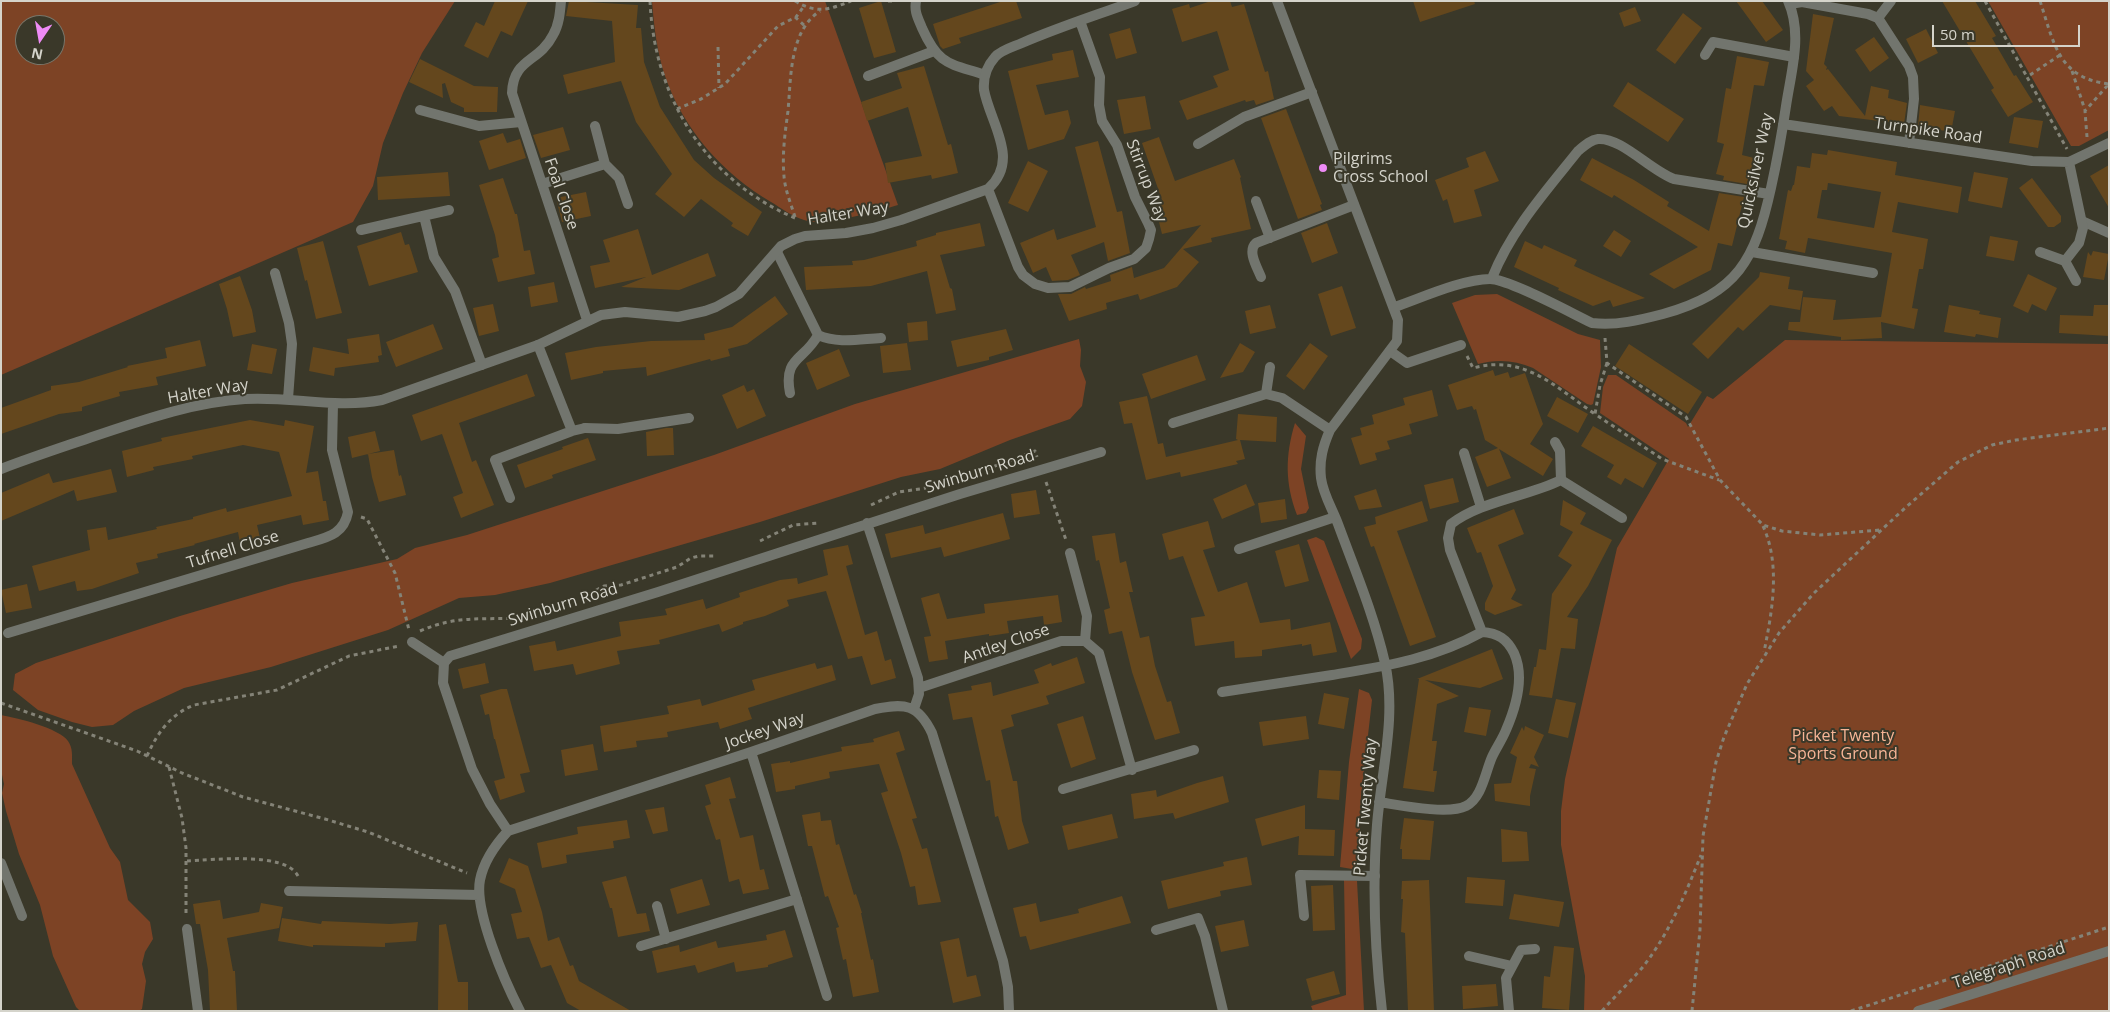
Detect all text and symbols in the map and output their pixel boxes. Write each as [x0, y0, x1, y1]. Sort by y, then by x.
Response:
north arrow [15, 15, 65, 65]
scale bar [1935, 15, 2082, 47]
text: 50 m [1940, 24, 1975, 44]
text: N [29, 44, 45, 65]
street label: Quicksilver Way [1734, 112, 1778, 230]
street label: Turnpike Road [1873, 114, 1983, 148]
street label: Stirrup Way [1121, 137, 1171, 225]
place label: Pilgrims Cross School [1333, 149, 1428, 187]
street label: Foal Close [540, 155, 582, 233]
marker: Pilgrims Cross School [1317, 162, 1329, 174]
street label: Halter Way [806, 198, 890, 230]
street label: Halter Way [166, 375, 250, 409]
street label: Swinburn Road [923, 446, 1037, 498]
street label: Tufnell Close [185, 527, 281, 573]
street label: Swinburn Road [506, 579, 620, 631]
street label: Antley Close [960, 620, 1052, 668]
street label: Jockey Way [723, 708, 807, 754]
park label: Picket Twenty Sports Ground [1788, 726, 1898, 764]
street label: Picket Twenty Way [1350, 737, 1382, 877]
street label: Telegraph Road [1950, 939, 2068, 993]

